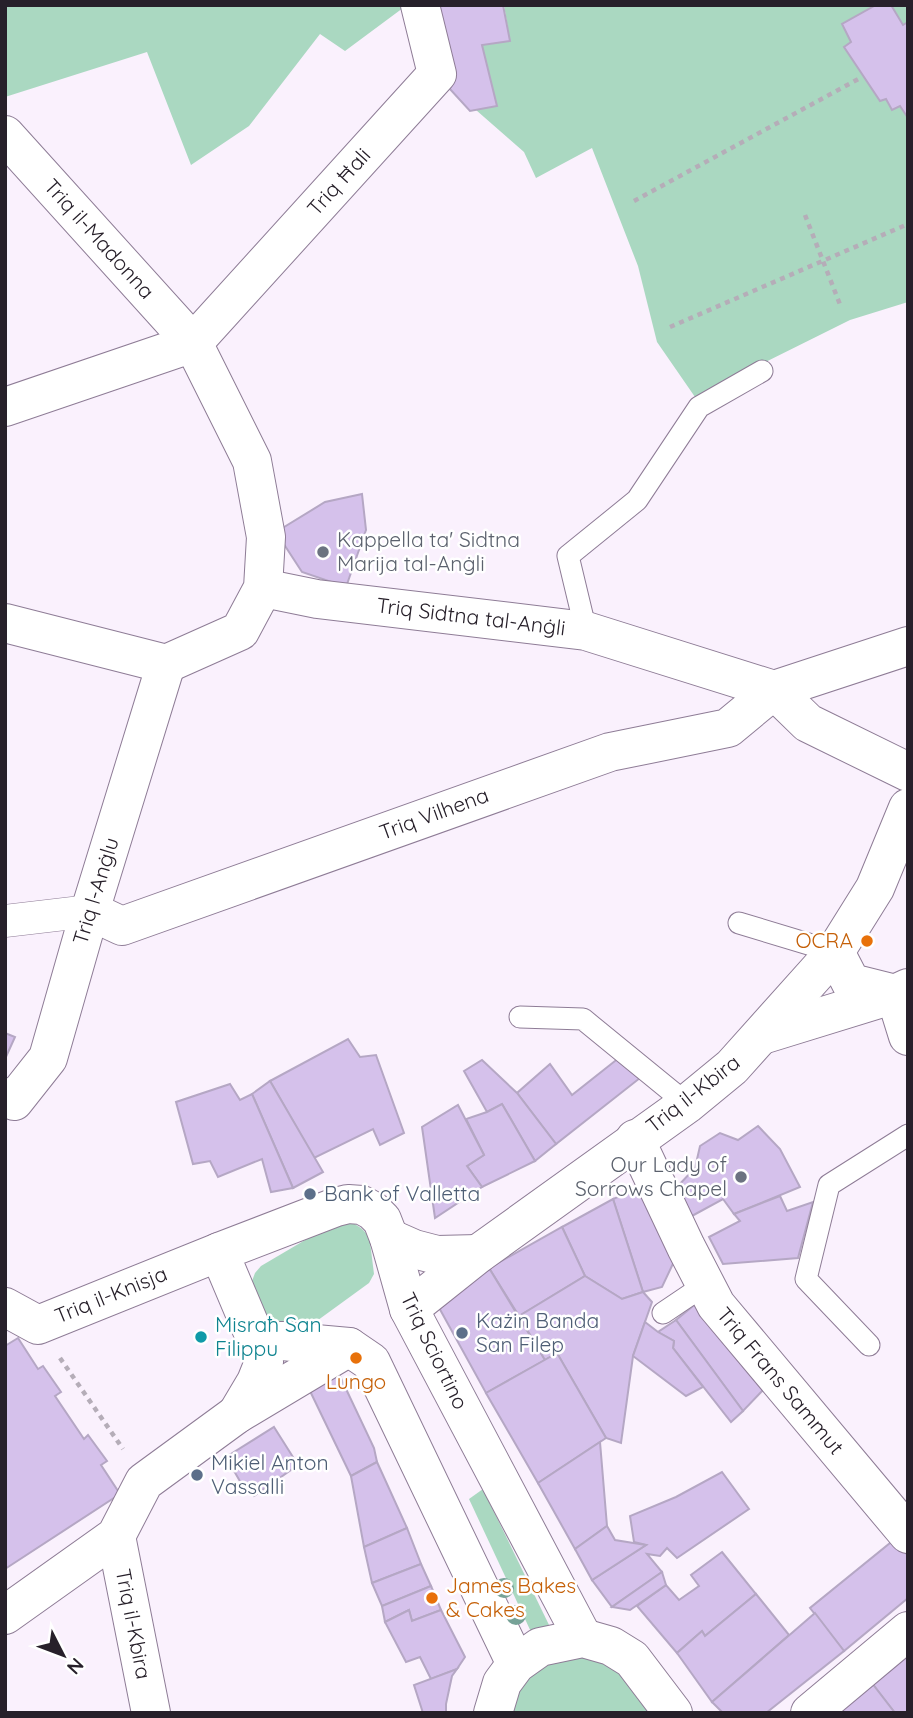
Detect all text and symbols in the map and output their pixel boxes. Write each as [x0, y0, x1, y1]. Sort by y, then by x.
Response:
street label: Triq Ħali [301, 142, 375, 220]
street label: Triq il-Madonna [39, 173, 160, 304]
place label: Kappella ta' Sidtna Marija tal-Anġli [337, 526, 520, 576]
marker: Kappella ta' Sidtna Marija tal-Anġli [315, 544, 331, 560]
street label: Triq Sidtna tal-Anġli [375, 592, 567, 641]
street label: Triq Vilhena [375, 781, 492, 845]
street label: Triq l-Anġlu [66, 834, 124, 948]
place label: OCRA [796, 927, 853, 953]
marker: OCRA [859, 933, 875, 949]
street label: Triq il-Kbira [640, 1049, 744, 1138]
place label: Our Lady of Sorrows Chapel [575, 1151, 727, 1201]
marker: Our Lady of Sorrows Chapel [733, 1169, 749, 1185]
place label: Bank of Valletta [324, 1180, 480, 1206]
marker: Bank of Valletta [302, 1186, 318, 1202]
street label: Triq il-Knisja [51, 1260, 171, 1328]
street label: Triq Sciortino [395, 1288, 474, 1413]
street label: Triq Frans Sammut [712, 1301, 850, 1459]
place label: Każin Banda San Filep [476, 1307, 599, 1357]
place label: Misraħ San Filippu [215, 1311, 322, 1361]
marker: Każin Banda San Filep [454, 1325, 470, 1341]
marker: Misraħ San Filippu [193, 1329, 209, 1345]
marker: Lungo [348, 1350, 364, 1366]
place label: Lungo [326, 1368, 386, 1394]
place label: Mikiel Anton Vassalli [211, 1449, 329, 1499]
marker: Mikiel Anton Vassalli [189, 1467, 205, 1483]
street label: Triq il-Kbira [111, 1566, 157, 1681]
place label: James Bakes & Cakes [446, 1572, 576, 1622]
marker: James Bakes & Cakes [424, 1590, 440, 1606]
north arrow [28, 1620, 98, 1690]
text: N [62, 1653, 89, 1680]

